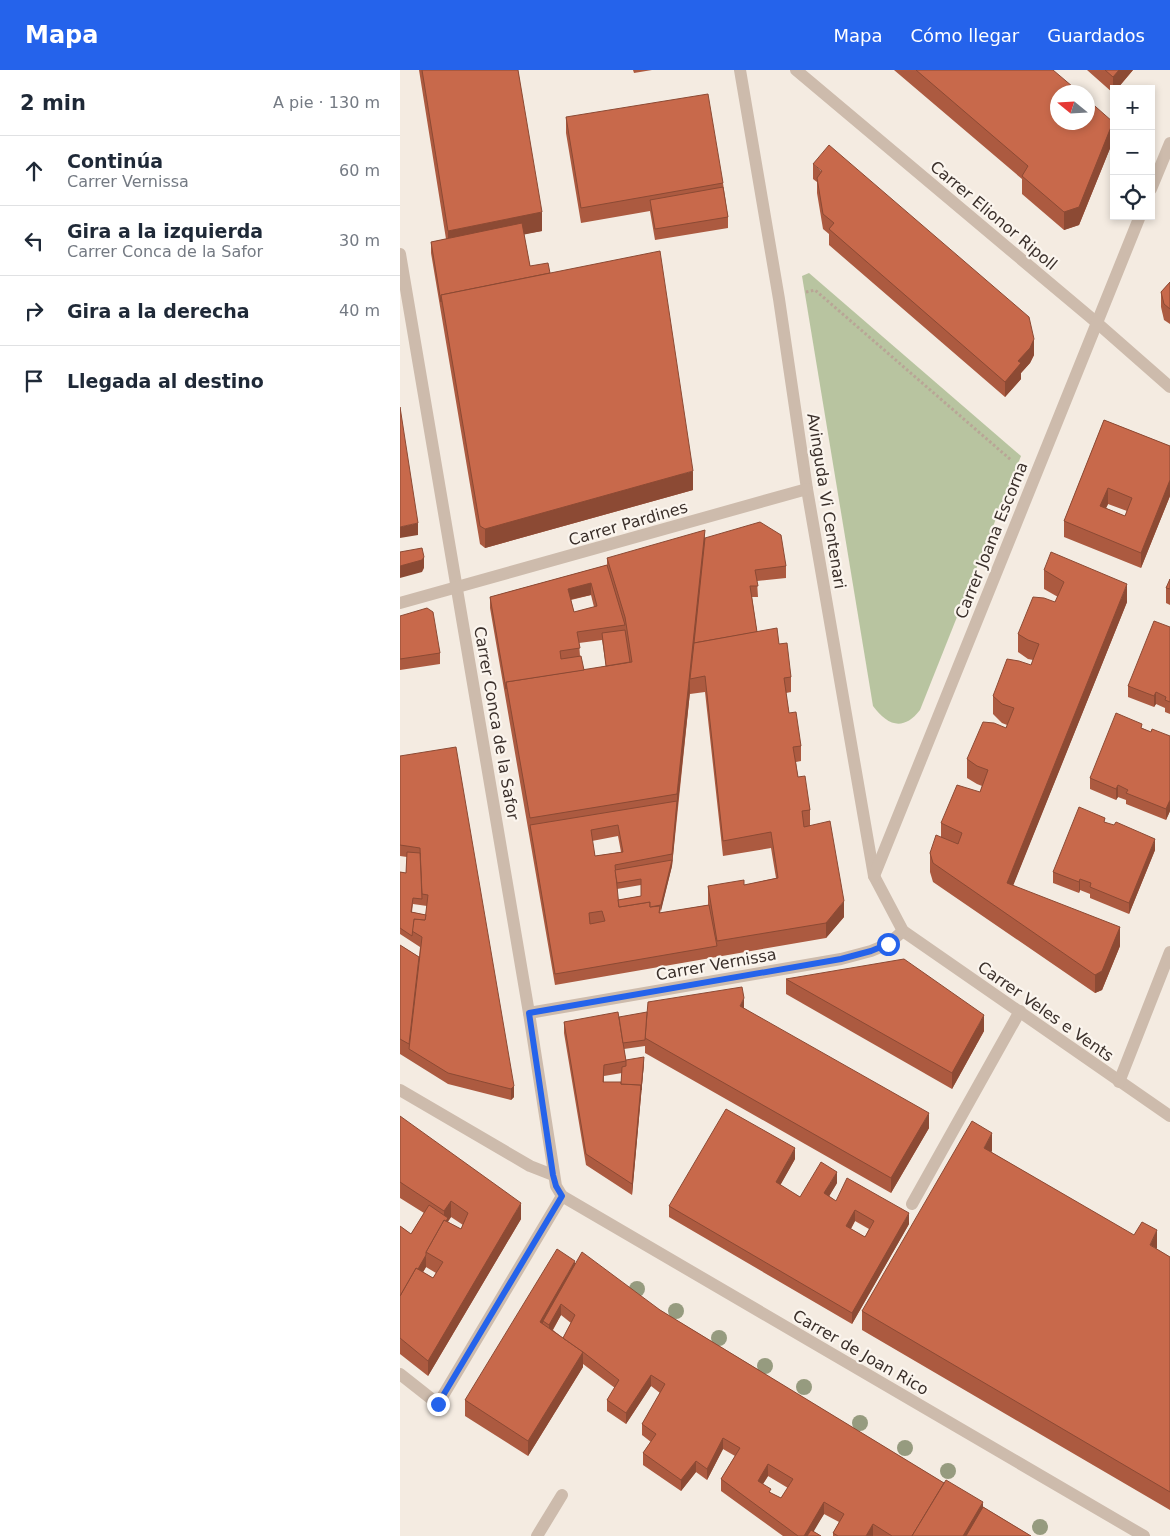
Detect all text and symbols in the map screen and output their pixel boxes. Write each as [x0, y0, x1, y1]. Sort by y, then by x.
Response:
text: Mapa [25, 21, 98, 49]
text: Mapa [833, 25, 882, 46]
text: Cómo llegar [910, 25, 1019, 46]
text: Guardados [1047, 25, 1145, 46]
north arrow [1050, 85, 1095, 130]
map controls [1110, 85, 1155, 220]
button: + [1110, 85, 1155, 130]
text: 2 min [20, 91, 86, 115]
text: A pie · 130 m [273, 93, 380, 112]
button: − [1110, 130, 1155, 175]
text: Continúa [67, 150, 163, 172]
icon: ahead [20, 157, 48, 185]
street label: Carrer Elionor Ripoll [926, 157, 1061, 274]
text: 60 m [339, 161, 380, 180]
text: Carrer Vernissa [67, 172, 189, 191]
button: locate [1110, 175, 1155, 220]
text: Gira a la izquierda [67, 220, 263, 242]
icon: left [20, 227, 48, 255]
text: 30 m [339, 231, 380, 250]
text: Carrer Conca de la Safor [67, 242, 263, 261]
icon: right [20, 297, 48, 325]
text: Gira a la derecha [67, 300, 250, 322]
text: 40 m [339, 301, 380, 320]
icon: arrive [20, 367, 48, 395]
text: Llegada al destino [67, 370, 264, 392]
street label: Avinguda Vi Centenari [803, 412, 850, 590]
street label: Carrer Joana Escorna [951, 459, 1032, 621]
street label: Carrer Pardines [566, 497, 690, 550]
street label: Carrer Conca de la Safor [470, 625, 523, 822]
route start [877, 933, 900, 956]
street label: Carrer Vernissa [654, 945, 778, 984]
street label: Carrer Veles e Vents [974, 957, 1117, 1066]
street label: Carrer de Joan Rico [789, 1306, 932, 1399]
route end [427, 1393, 450, 1416]

